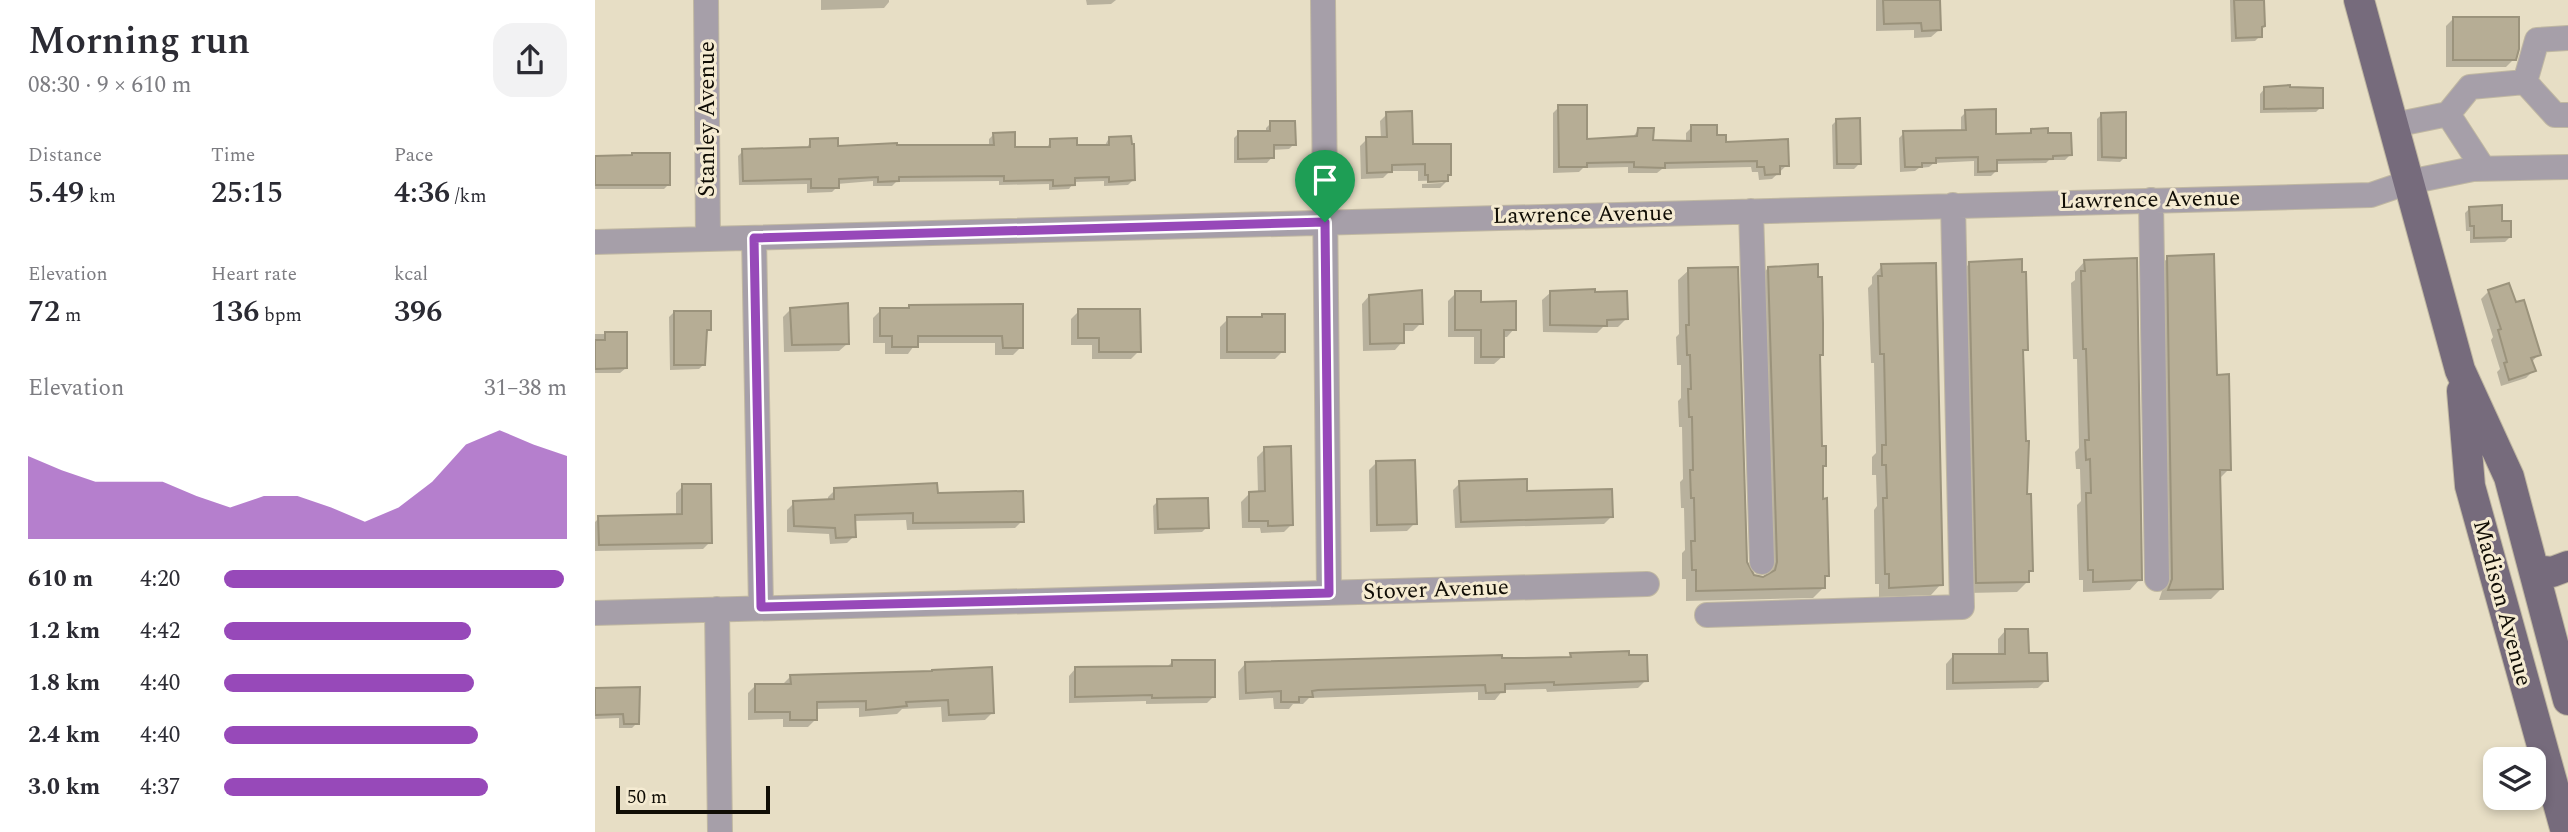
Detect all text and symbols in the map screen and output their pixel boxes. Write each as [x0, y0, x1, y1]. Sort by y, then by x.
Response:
text: Morning run [28, 13, 250, 71]
button: share [493, 23, 567, 97]
street label: Stanley Avenue [690, 41, 725, 197]
text: 08:30 · 9 × 610 m [28, 68, 192, 103]
text: Distance [28, 141, 102, 170]
text: Time [211, 141, 255, 170]
text: Pace [394, 141, 433, 170]
pin [1295, 150, 1355, 222]
icon: arrive [1306, 161, 1344, 199]
text: 5.49 [28, 170, 84, 216]
text: 25:15 [211, 170, 283, 216]
text: 4:36 [394, 170, 450, 216]
street label: Lawrence Avenue [2059, 181, 2241, 219]
text: km [84, 182, 116, 211]
text: /km [450, 182, 487, 211]
street label: Lawrence Avenue [1492, 196, 1674, 234]
text: Elevation [28, 260, 108, 289]
text: Heart rate [211, 260, 297, 289]
text: kcal [394, 260, 428, 289]
text: 72 [28, 289, 60, 335]
text: 136 [211, 289, 259, 335]
text: 396 [394, 289, 442, 335]
text: m [60, 301, 81, 330]
text: bpm [259, 301, 302, 330]
text: Elevation [28, 371, 124, 406]
text: 31–38 m [484, 371, 567, 406]
street label: Madison Avenue [2463, 516, 2541, 690]
text: 610 m [28, 562, 93, 597]
text: 4:20 [140, 562, 180, 597]
street label: Stover Avenue [1362, 570, 1510, 610]
text: 1.2 km [28, 614, 100, 649]
text: 4:42 [140, 614, 180, 649]
text: 1.8 km [28, 666, 100, 701]
text: 4:40 [140, 666, 180, 701]
text: 2.4 km [28, 718, 100, 753]
text: 4:40 [140, 718, 180, 753]
map controls [2483, 747, 2546, 810]
button: layers [2483, 747, 2546, 810]
text: 3.0 km [28, 770, 100, 805]
text: 4:37 [140, 770, 180, 805]
scale bar [616, 783, 770, 815]
text: 50 m [627, 783, 667, 812]

